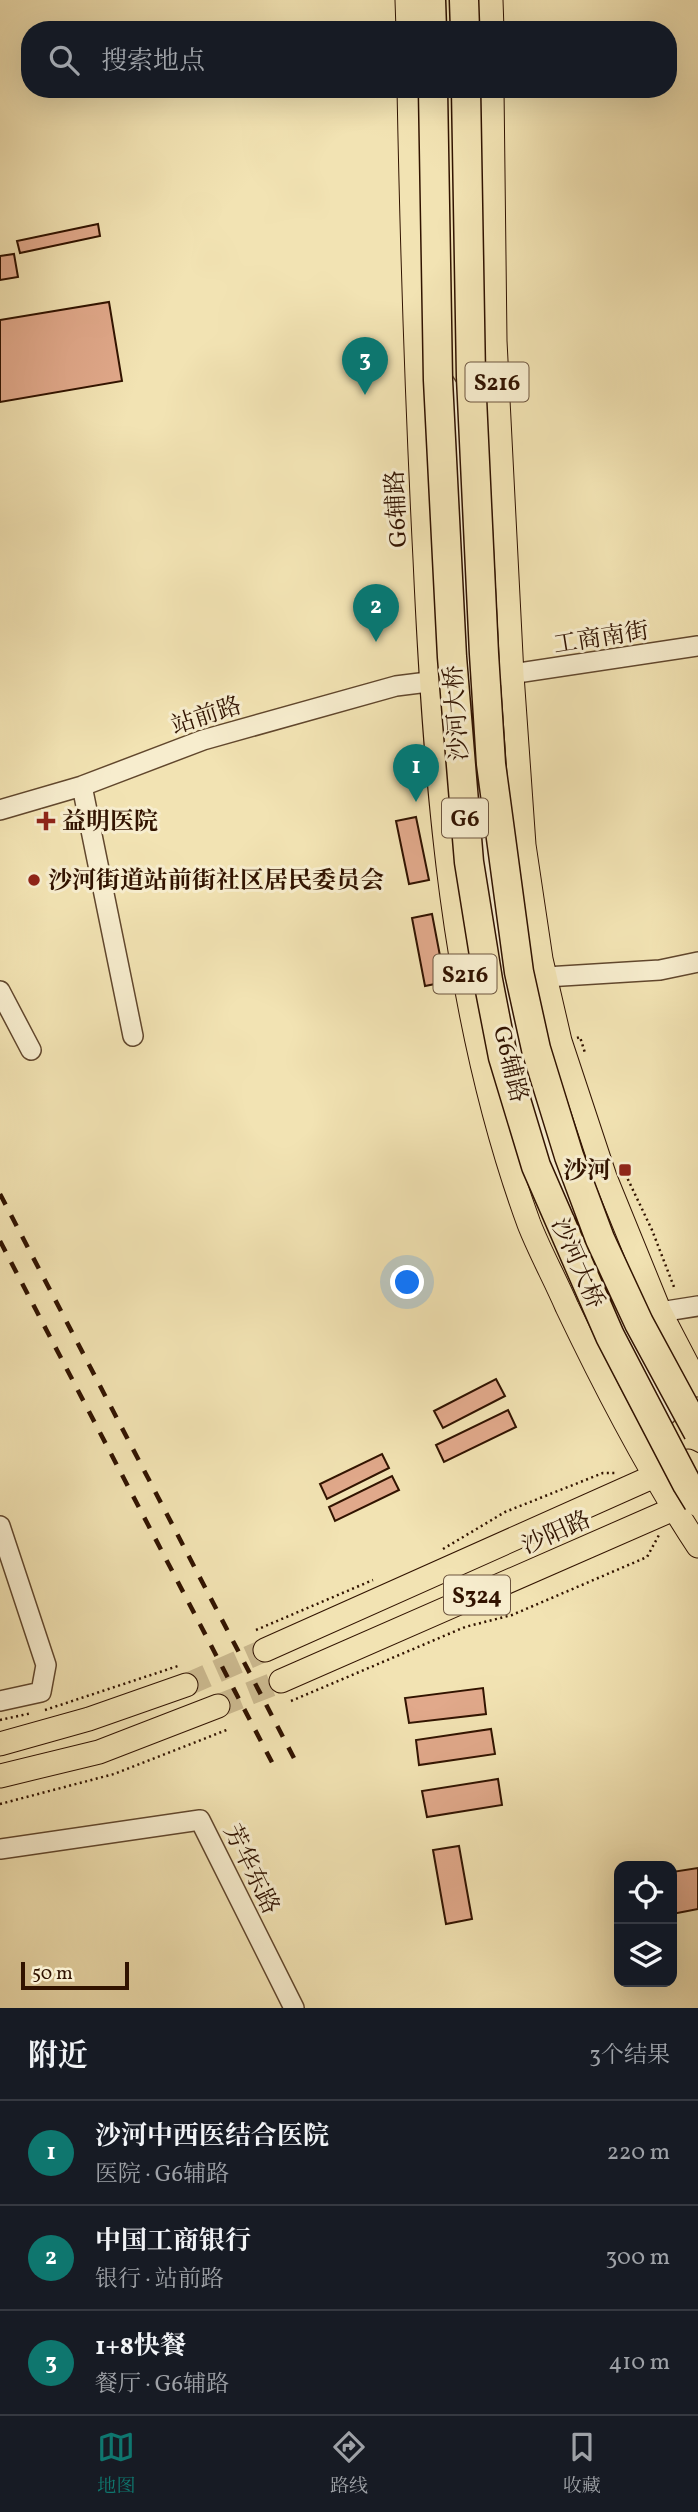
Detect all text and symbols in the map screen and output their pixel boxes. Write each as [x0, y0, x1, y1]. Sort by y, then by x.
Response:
search box [21, 21, 677, 98]
icon: search [45, 41, 83, 79]
text: 搜索地点 [101, 44, 205, 80]
pin: 3 [342, 337, 388, 395]
road number: S216 [466, 362, 528, 402]
street label: G6辅路 [379, 469, 417, 549]
pin: 2 [353, 584, 399, 642]
street label: 工商南街 [551, 615, 651, 663]
street label: 沙河大桥 [438, 664, 478, 762]
street label: 站前路 [167, 690, 246, 744]
pin: 1 [393, 744, 439, 802]
road number: G6 [442, 798, 488, 838]
place label: 益明医院 [62, 806, 158, 840]
marker: 益明医院 [36, 811, 56, 831]
place label: 沙河街道站前街社区居民委员会 [48, 865, 384, 899]
marker: 沙河街道站前街社区居民委员会 [26, 872, 42, 888]
road number: S216 [434, 954, 496, 993]
street label: G6辅路 [483, 1023, 535, 1106]
place label: 沙河 [563, 1155, 611, 1189]
marker: 沙河 [617, 1162, 633, 1178]
street label: 沙河大桥 [541, 1213, 611, 1315]
your location [390, 1265, 424, 1299]
street label: 沙阳路 [517, 1504, 597, 1564]
road number: S324 [444, 1576, 510, 1614]
street label: 芳华东路 [214, 1819, 287, 1920]
map controls [614, 1861, 677, 1987]
button: locate [614, 1861, 677, 1924]
button: layers [614, 1924, 677, 1987]
scale bar [21, 1959, 130, 1991]
text: 50 m [32, 1961, 73, 1987]
text: 附近 [28, 2036, 88, 2078]
text: 3个结果 [589, 2040, 670, 2072]
text: 沙河中西医结合医院 [95, 2119, 329, 2155]
text: 1 [46, 2137, 56, 2169]
text: 220 m [607, 2137, 670, 2169]
text: 医院 · G6辅路 [95, 2159, 229, 2191]
text: 中国工商银行 [95, 2224, 251, 2260]
text: 2 [45, 2242, 57, 2274]
text: 300 m [606, 2242, 670, 2274]
text: 银行 · 站前路 [95, 2264, 224, 2296]
text: 1+8快餐 [95, 2329, 186, 2365]
text: 3 [45, 2347, 57, 2379]
text: 410 m [609, 2347, 670, 2379]
text: 餐厅 · G6辅路 [95, 2369, 229, 2401]
tab: 地图 [97, 2428, 135, 2500]
tab: 路线 [330, 2428, 368, 2500]
tab: 收藏 [563, 2428, 601, 2500]

